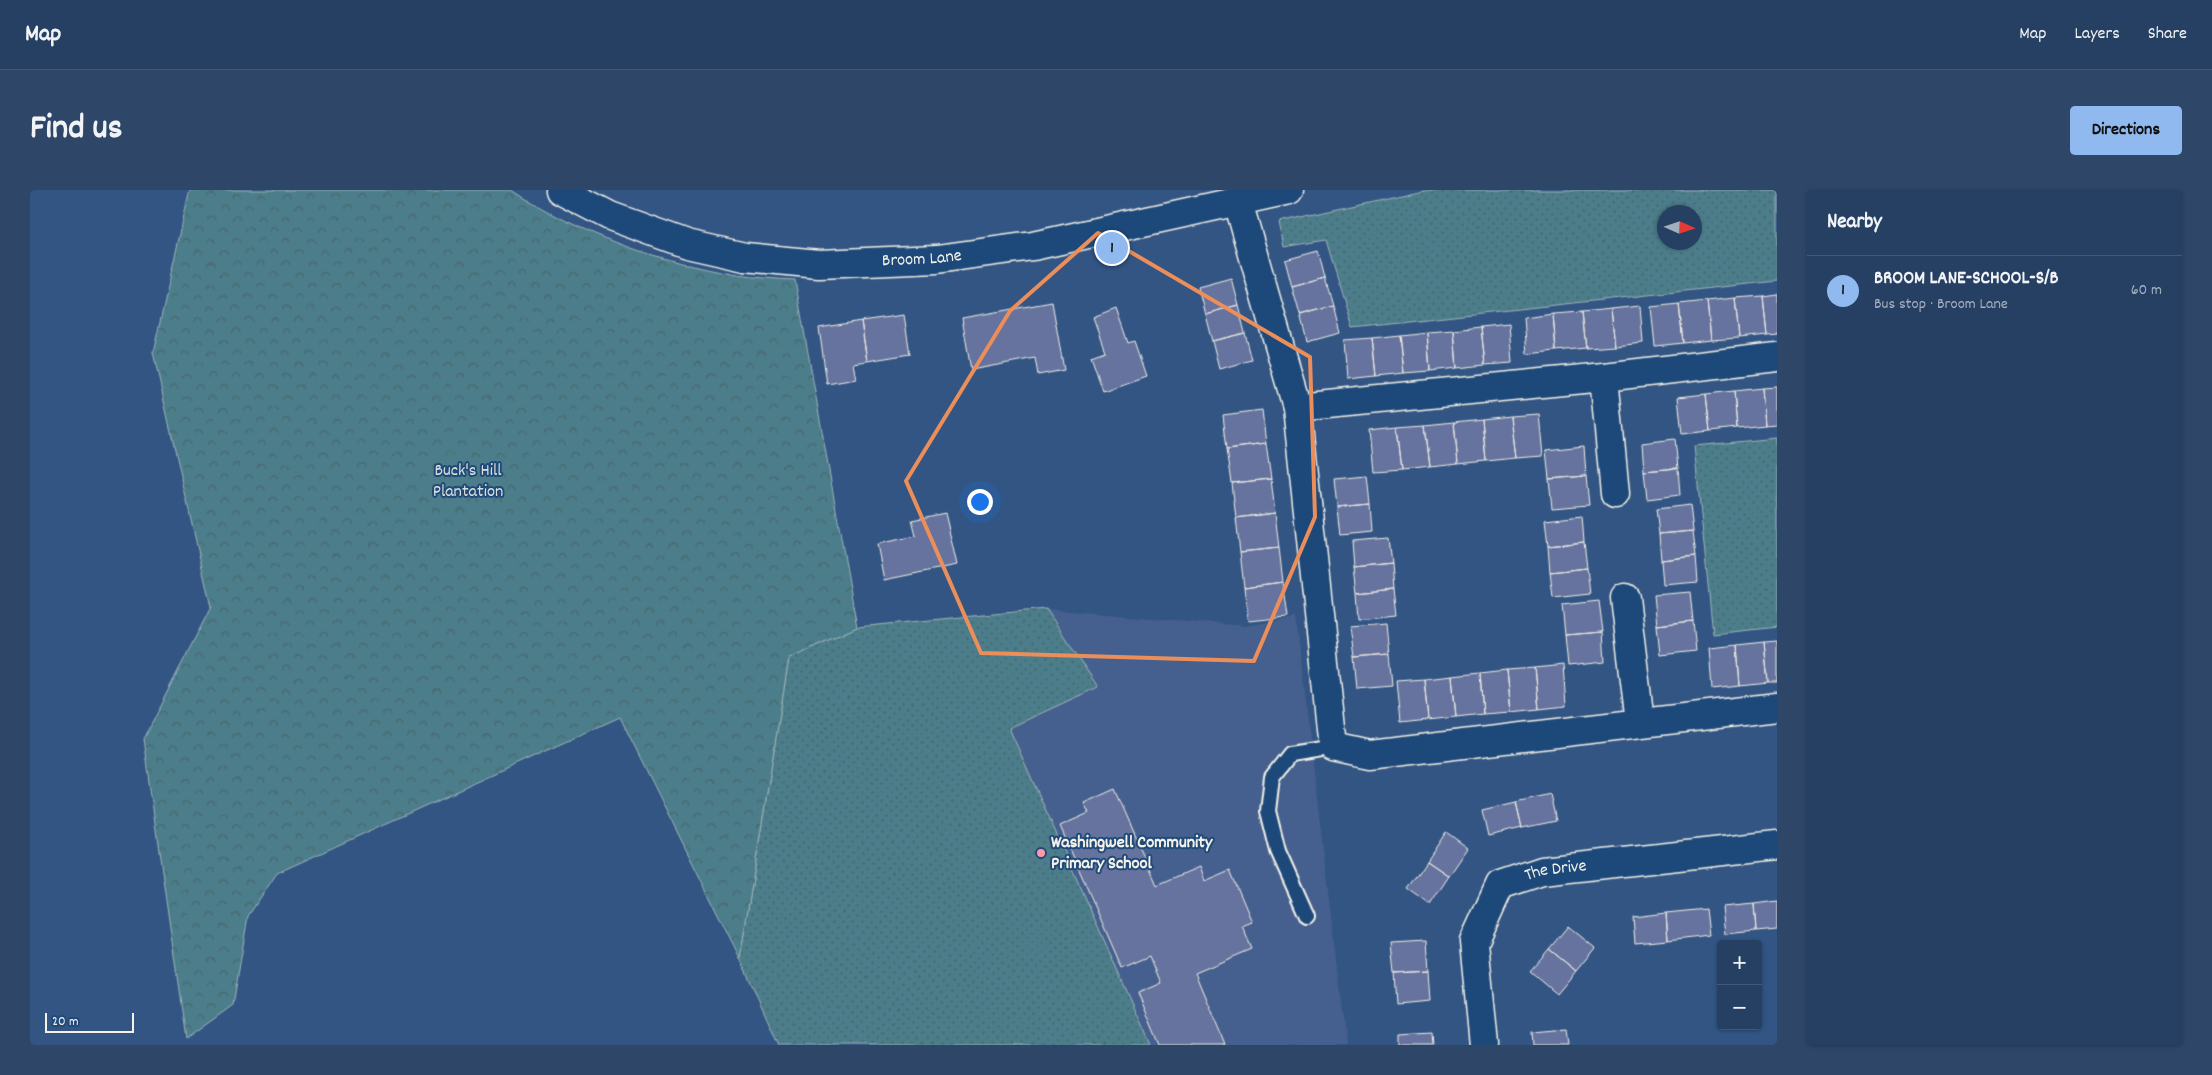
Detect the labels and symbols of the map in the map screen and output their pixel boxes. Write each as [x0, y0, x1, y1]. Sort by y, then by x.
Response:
north arrow [1657, 205, 1702, 250]
pin: 1 [1096, 229, 1128, 267]
street label: Broom Lane [881, 243, 963, 274]
park label: Buck's Hill Plantation [433, 459, 503, 505]
your location [967, 489, 993, 515]
place label: Washingwell Community Primary School [1051, 831, 1213, 877]
marker: Washingwell Community Primary School [1035, 847, 1047, 859]
street label: The Drive [1521, 854, 1588, 888]
scale bar [45, 1010, 134, 1033]

